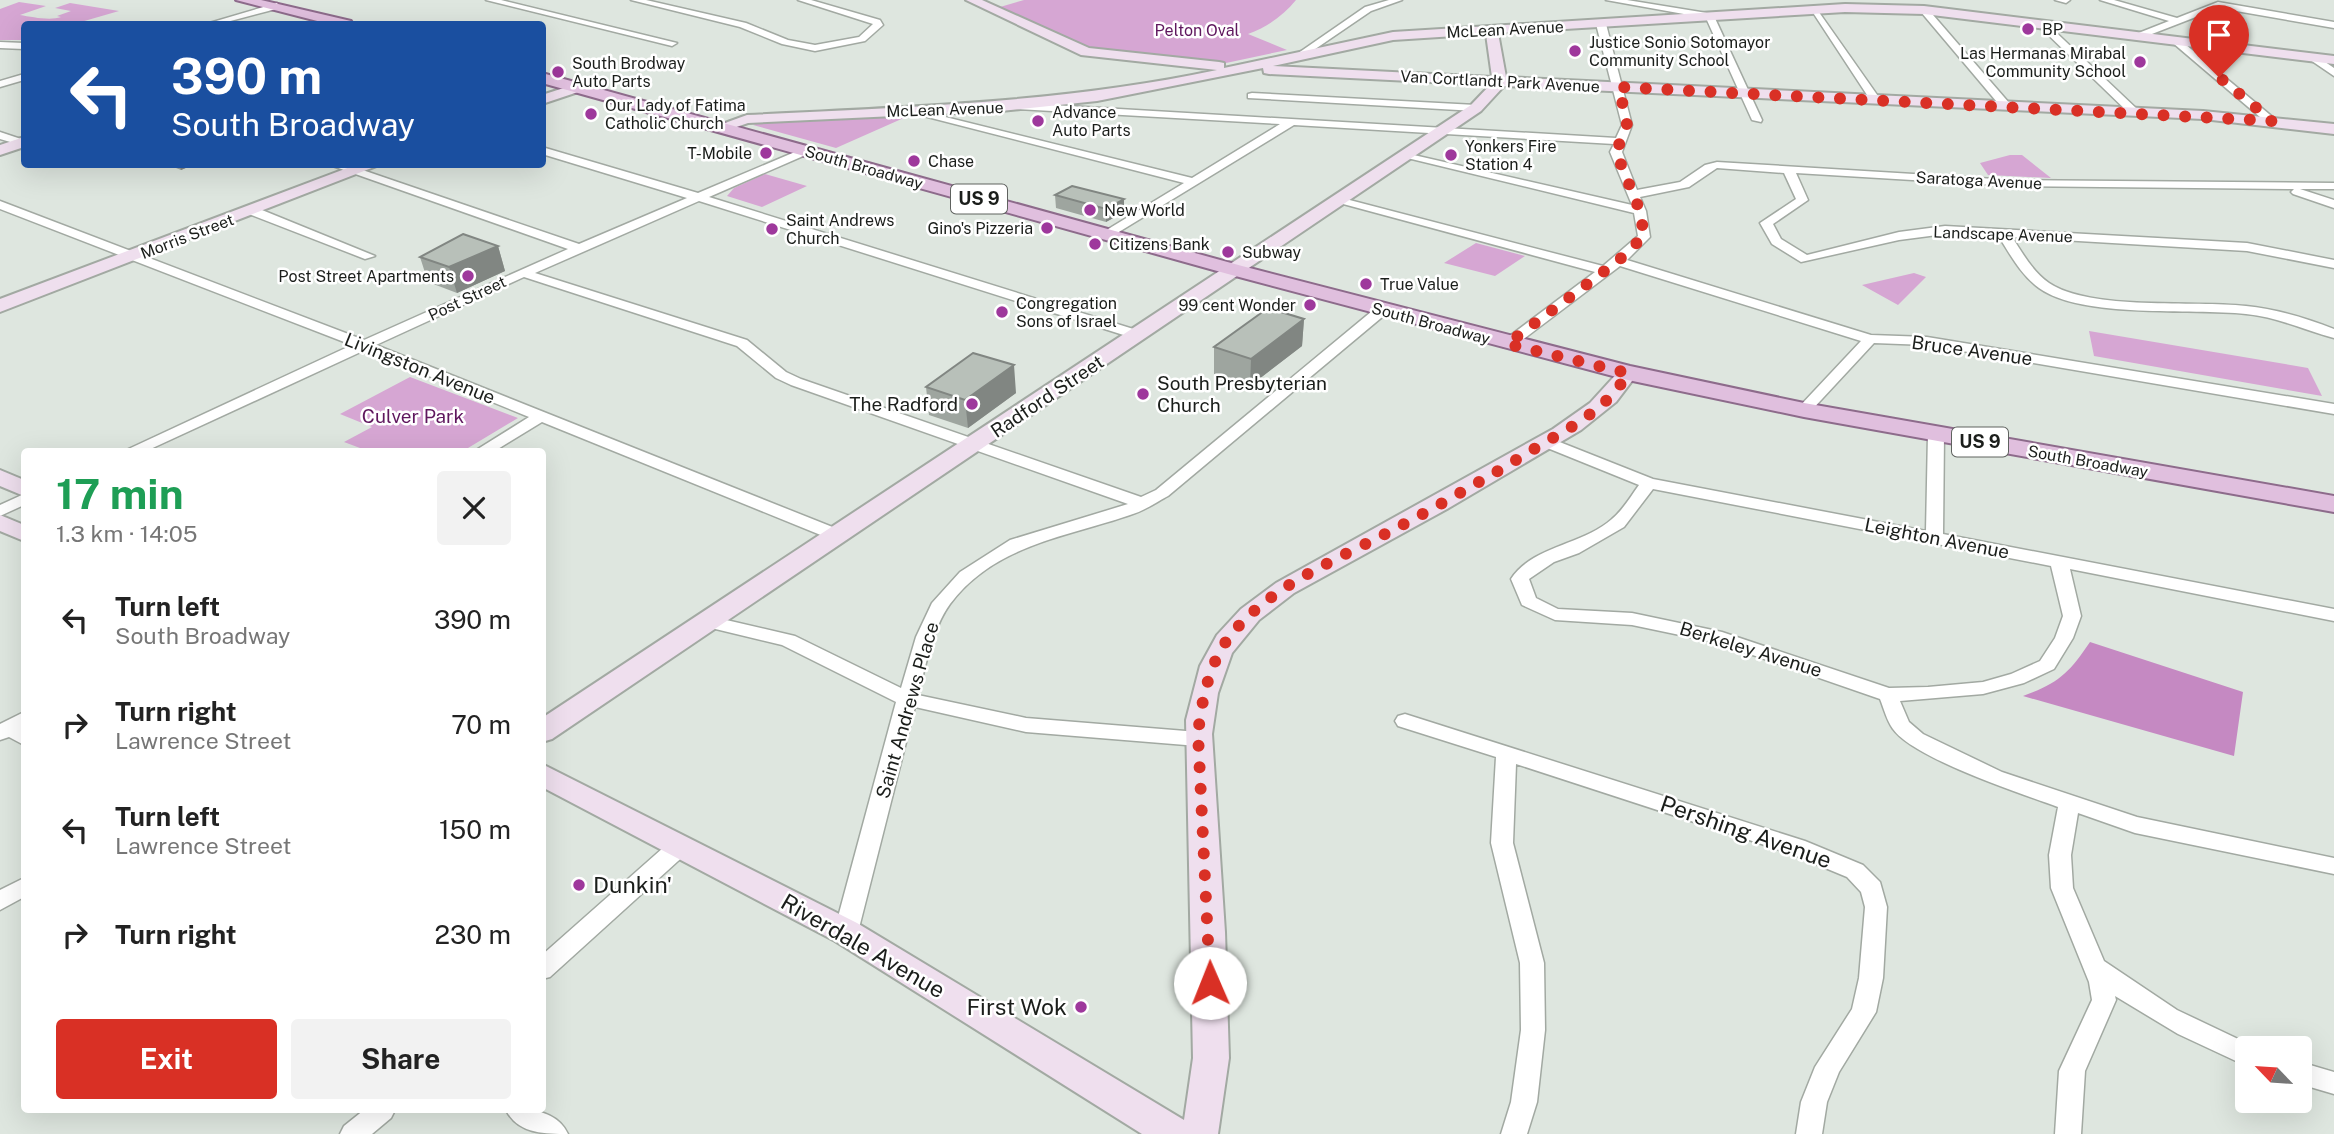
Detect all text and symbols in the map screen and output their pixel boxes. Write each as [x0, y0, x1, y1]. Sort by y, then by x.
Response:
pin [2189, 5, 2249, 77]
icon: arrive [2200, 16, 2238, 54]
street label: McLean Avenue [1446, 17, 1564, 42]
place label: BP [2042, 20, 2063, 39]
park label: Pelton Oval [1155, 21, 1240, 40]
marker: BP [2020, 21, 2036, 37]
place label: Justice Sonio Sotomayor Community School [1589, 33, 1770, 70]
marker: Justice Sonio Sotomayor Community School [1567, 43, 1583, 59]
place label: Las Hermanas Mirabal Community School [1960, 44, 2126, 81]
text: 390 m [171, 47, 322, 105]
icon: left [56, 49, 147, 140]
place label: South Brodway Auto Parts [572, 54, 686, 91]
marker: Las Hermanas Mirabal Community School [2132, 54, 2148, 70]
marker: South Brodway Auto Parts [550, 64, 566, 80]
street label: Van Cortlandt Park Avenue [1400, 67, 1600, 96]
place label: Our Lady of Fatima Catholic Church [605, 96, 746, 133]
street label: McLean Avenue [886, 98, 1004, 121]
place label: Advance Auto Parts [1052, 103, 1131, 140]
text: South Broadway [171, 106, 415, 143]
marker: Our Lady of Fatima Catholic Church [583, 106, 599, 122]
marker: Advance Auto Parts [1030, 113, 1046, 129]
place label: Yonkers Fire Station 4 [1465, 137, 1557, 174]
street label: South Broadway [803, 142, 926, 194]
place label: T-Mobile [687, 144, 752, 163]
marker: T-Mobile [758, 145, 774, 161]
marker: Yonkers Fire Station 4 [1443, 147, 1459, 163]
place label: Chase [928, 152, 974, 171]
marker: Chase [906, 153, 922, 169]
street label: Saratoga Avenue [1915, 168, 2043, 193]
road number: US 9 [951, 184, 1007, 214]
place label: New World [1104, 201, 1185, 220]
marker: New World [1082, 202, 1098, 218]
street label: Morris Street [138, 210, 236, 263]
place label: Saint Andrews Church [786, 211, 894, 248]
place label: Gino's Pizzeria [928, 219, 1033, 238]
marker: Gino's Pizzeria [1039, 220, 1055, 236]
marker: Saint Andrews Church [764, 221, 780, 237]
street label: Landscape Avenue [1933, 223, 2073, 246]
place label: Citizens Bank [1109, 235, 1210, 254]
marker: Citizens Bank [1087, 236, 1103, 252]
place label: Subway [1242, 243, 1301, 262]
marker: Subway [1220, 244, 1236, 260]
place label: Post Street Apartments [278, 267, 454, 286]
marker: Post Street Apartments [460, 268, 476, 284]
street label: Post Street [425, 272, 509, 325]
place label: True Value [1380, 275, 1459, 294]
marker: True Value [1358, 276, 1374, 292]
place label: Congregation Sons of Israel [1016, 294, 1117, 331]
place label: 99 cent Wonder [1178, 296, 1296, 315]
marker: 99 cent Wonder [1302, 297, 1318, 313]
street label: South Broadway [1369, 299, 1493, 349]
marker: Congregation Sons of Israel [994, 304, 1010, 320]
street label: Livingston Avenue [341, 328, 499, 408]
street label: Bruce Avenue [1910, 331, 2034, 369]
street label: Radford Street [986, 350, 1108, 442]
place label: South Presbyterian Church [1157, 372, 1327, 416]
marker: South Presbyterian Church [1135, 386, 1151, 402]
place label: The Radford [849, 393, 958, 415]
marker: The Radford [964, 396, 980, 412]
park label: Culver Park [362, 405, 464, 427]
road number: US 9 [1952, 428, 2008, 457]
street label: South Broadway [2026, 442, 2150, 482]
text: 17 min [56, 469, 184, 518]
button: close [437, 471, 511, 545]
street label: Leighton Avenue [1863, 513, 2011, 563]
text: 1.3 km · 14:05 [56, 520, 198, 547]
text: Turn left [115, 591, 220, 622]
icon: left [56, 601, 94, 639]
text: 390 m [434, 604, 511, 635]
street label: Berkeley Avenue [1677, 617, 1825, 681]
street label: Saint Andrews Place [871, 619, 943, 801]
text: South Broadway [115, 622, 290, 649]
text: Turn right [115, 696, 237, 727]
icon: right [56, 706, 94, 744]
text: 70 m [451, 709, 511, 740]
text: Lawrence Street [115, 727, 291, 754]
street label: Pershing Avenue [1657, 790, 1835, 873]
text: Turn left [115, 801, 220, 832]
icon: left [56, 811, 94, 849]
text: 150 m [439, 814, 511, 845]
text: Lawrence Street [115, 832, 291, 859]
place label: Dunkin' [593, 871, 672, 898]
marker: Dunkin' [571, 877, 587, 893]
street label: Riverdale Avenue [777, 888, 950, 1003]
icon: right [56, 916, 94, 954]
text: Turn right [115, 919, 237, 950]
text: 230 m [435, 919, 511, 950]
position arrow [1173, 946, 1247, 1020]
place label: First Wok [966, 993, 1067, 1020]
marker: First Wok [1073, 999, 1089, 1015]
button: Exit [56, 1019, 277, 1099]
button: Share [291, 1019, 511, 1099]
north arrow [2235, 1036, 2312, 1113]
map controls [2235, 1036, 2312, 1113]

